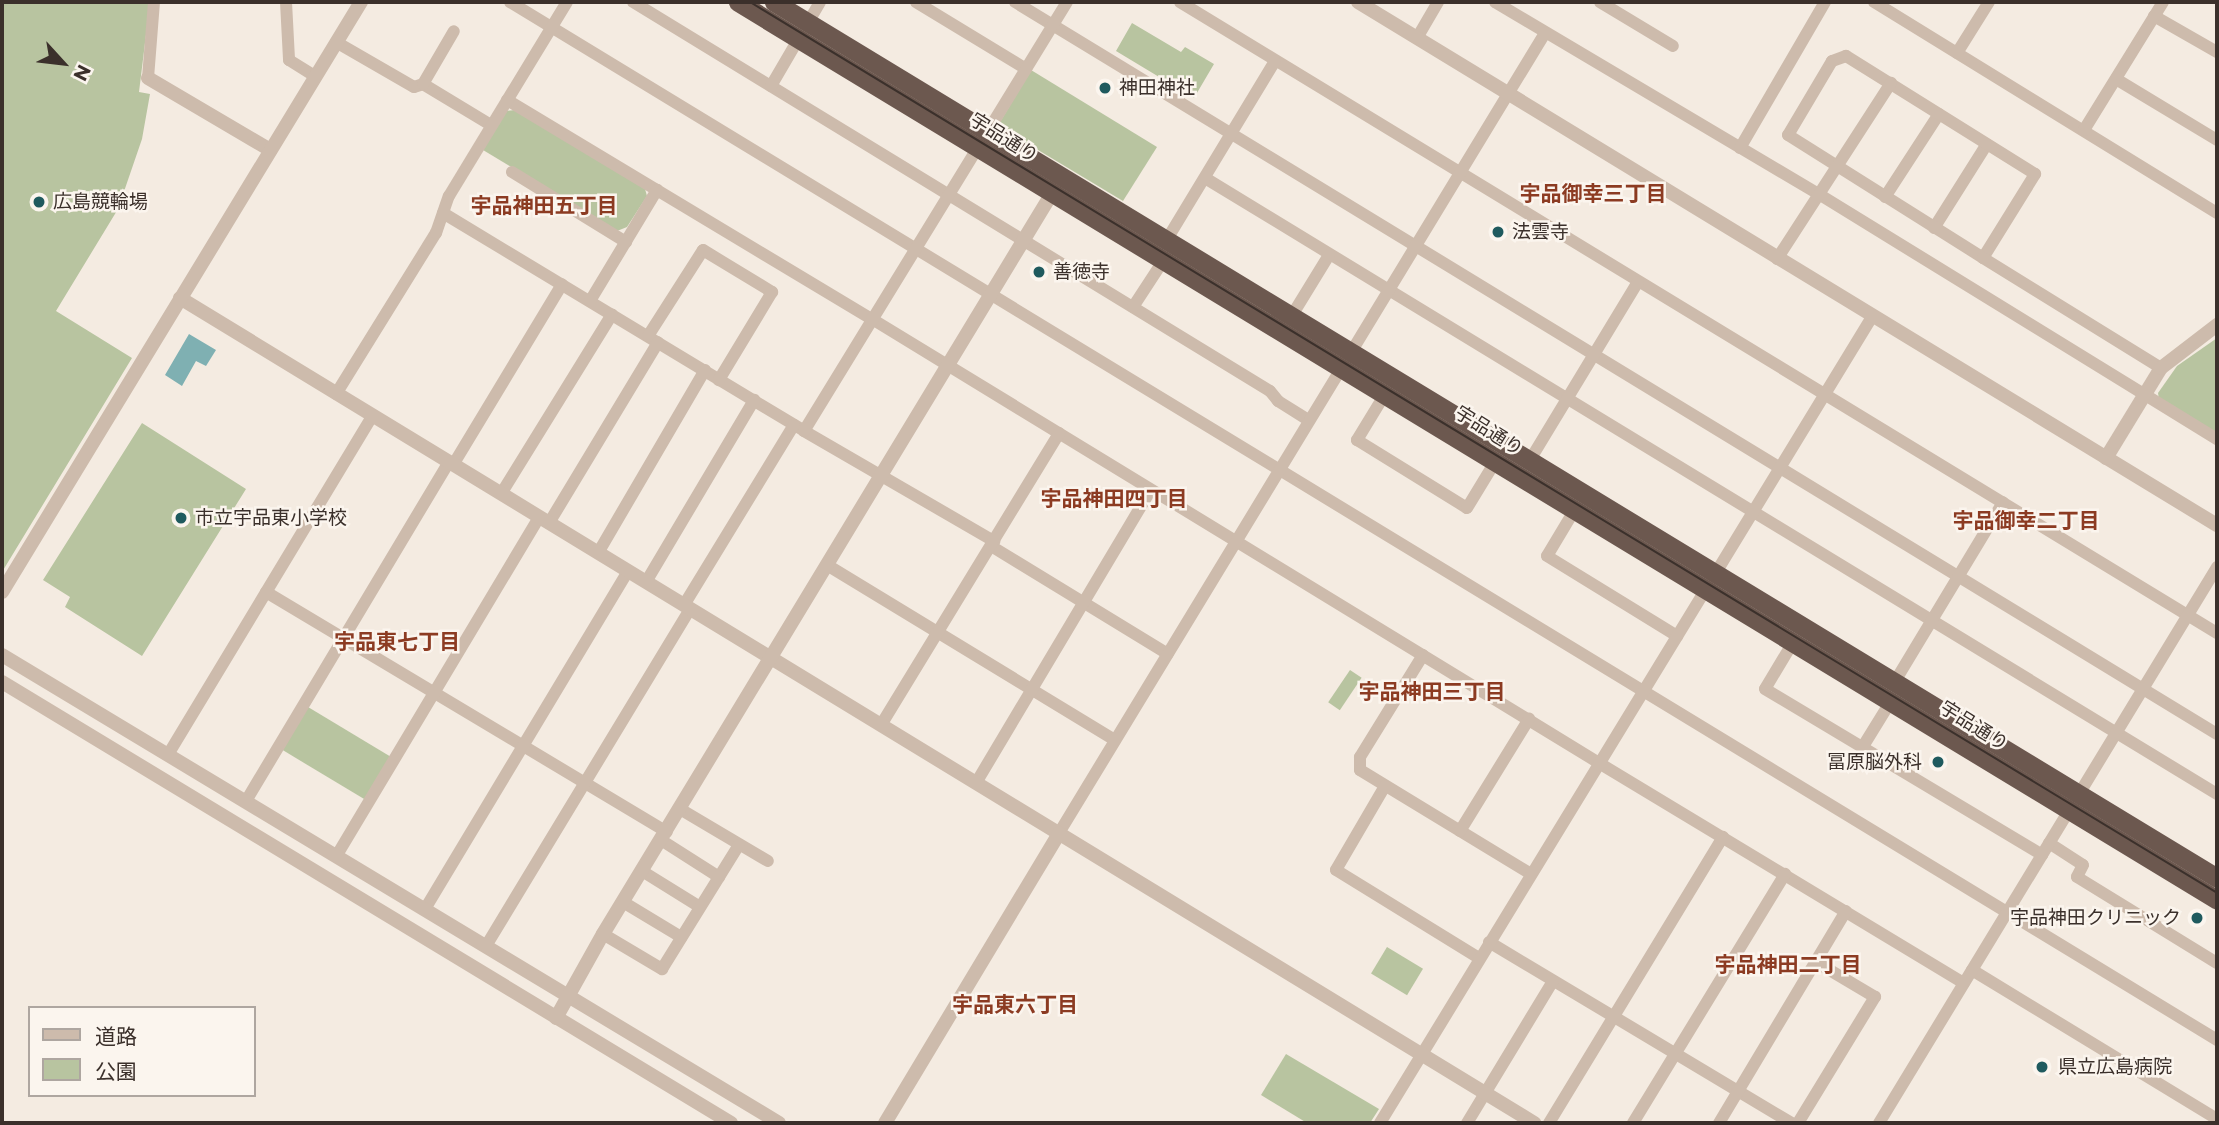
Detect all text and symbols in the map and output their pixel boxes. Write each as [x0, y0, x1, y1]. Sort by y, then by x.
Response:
north arrow [28, 28, 98, 98]
text: N [68, 61, 96, 85]
place label: 神田神社 [1119, 77, 1195, 99]
marker: 神田神社 [1097, 80, 1113, 96]
street label: 宇品通り [966, 108, 1042, 168]
district label: 宇品御幸三丁目 [1520, 181, 1666, 207]
place label: 広島競輪場 [53, 191, 148, 213]
district label: 宇品神田五丁目 [471, 193, 617, 219]
marker: 広島競輪場 [31, 194, 47, 210]
place label: 法雲寺 [1512, 221, 1569, 243]
marker: 法雲寺 [1490, 224, 1506, 240]
place label: 善徳寺 [1053, 261, 1110, 283]
marker: 善徳寺 [1031, 264, 1047, 280]
street label: 宇品通り [1451, 401, 1527, 461]
district label: 宇品神田四丁目 [1041, 486, 1187, 512]
place label: 市立宇品東小学校 [195, 507, 347, 529]
district label: 宇品御幸二丁目 [1953, 508, 2099, 534]
marker: 市立宇品東小学校 [173, 510, 189, 526]
district label: 宇品東七丁目 [334, 629, 460, 655]
district label: 宇品神田三丁目 [1359, 679, 1505, 705]
street label: 宇品通り [1936, 696, 2012, 756]
place label: 冨原脳外科 [1827, 751, 1922, 773]
marker: 冨原脳外科 [1928, 752, 1948, 772]
place label: 宇品神田クリニック [2010, 907, 2181, 929]
marker: 宇品神田クリニック [2187, 908, 2207, 928]
district label: 宇品神田二丁目 [1715, 952, 1861, 978]
district label: 宇品東六丁目 [952, 992, 1078, 1018]
legend [28, 1006, 256, 1097]
text: 道路 [95, 1024, 137, 1049]
place label: 県立広島病院 [2058, 1056, 2172, 1078]
marker: 県立広島病院 [2032, 1057, 2052, 1077]
text: 公園 [95, 1059, 137, 1084]

